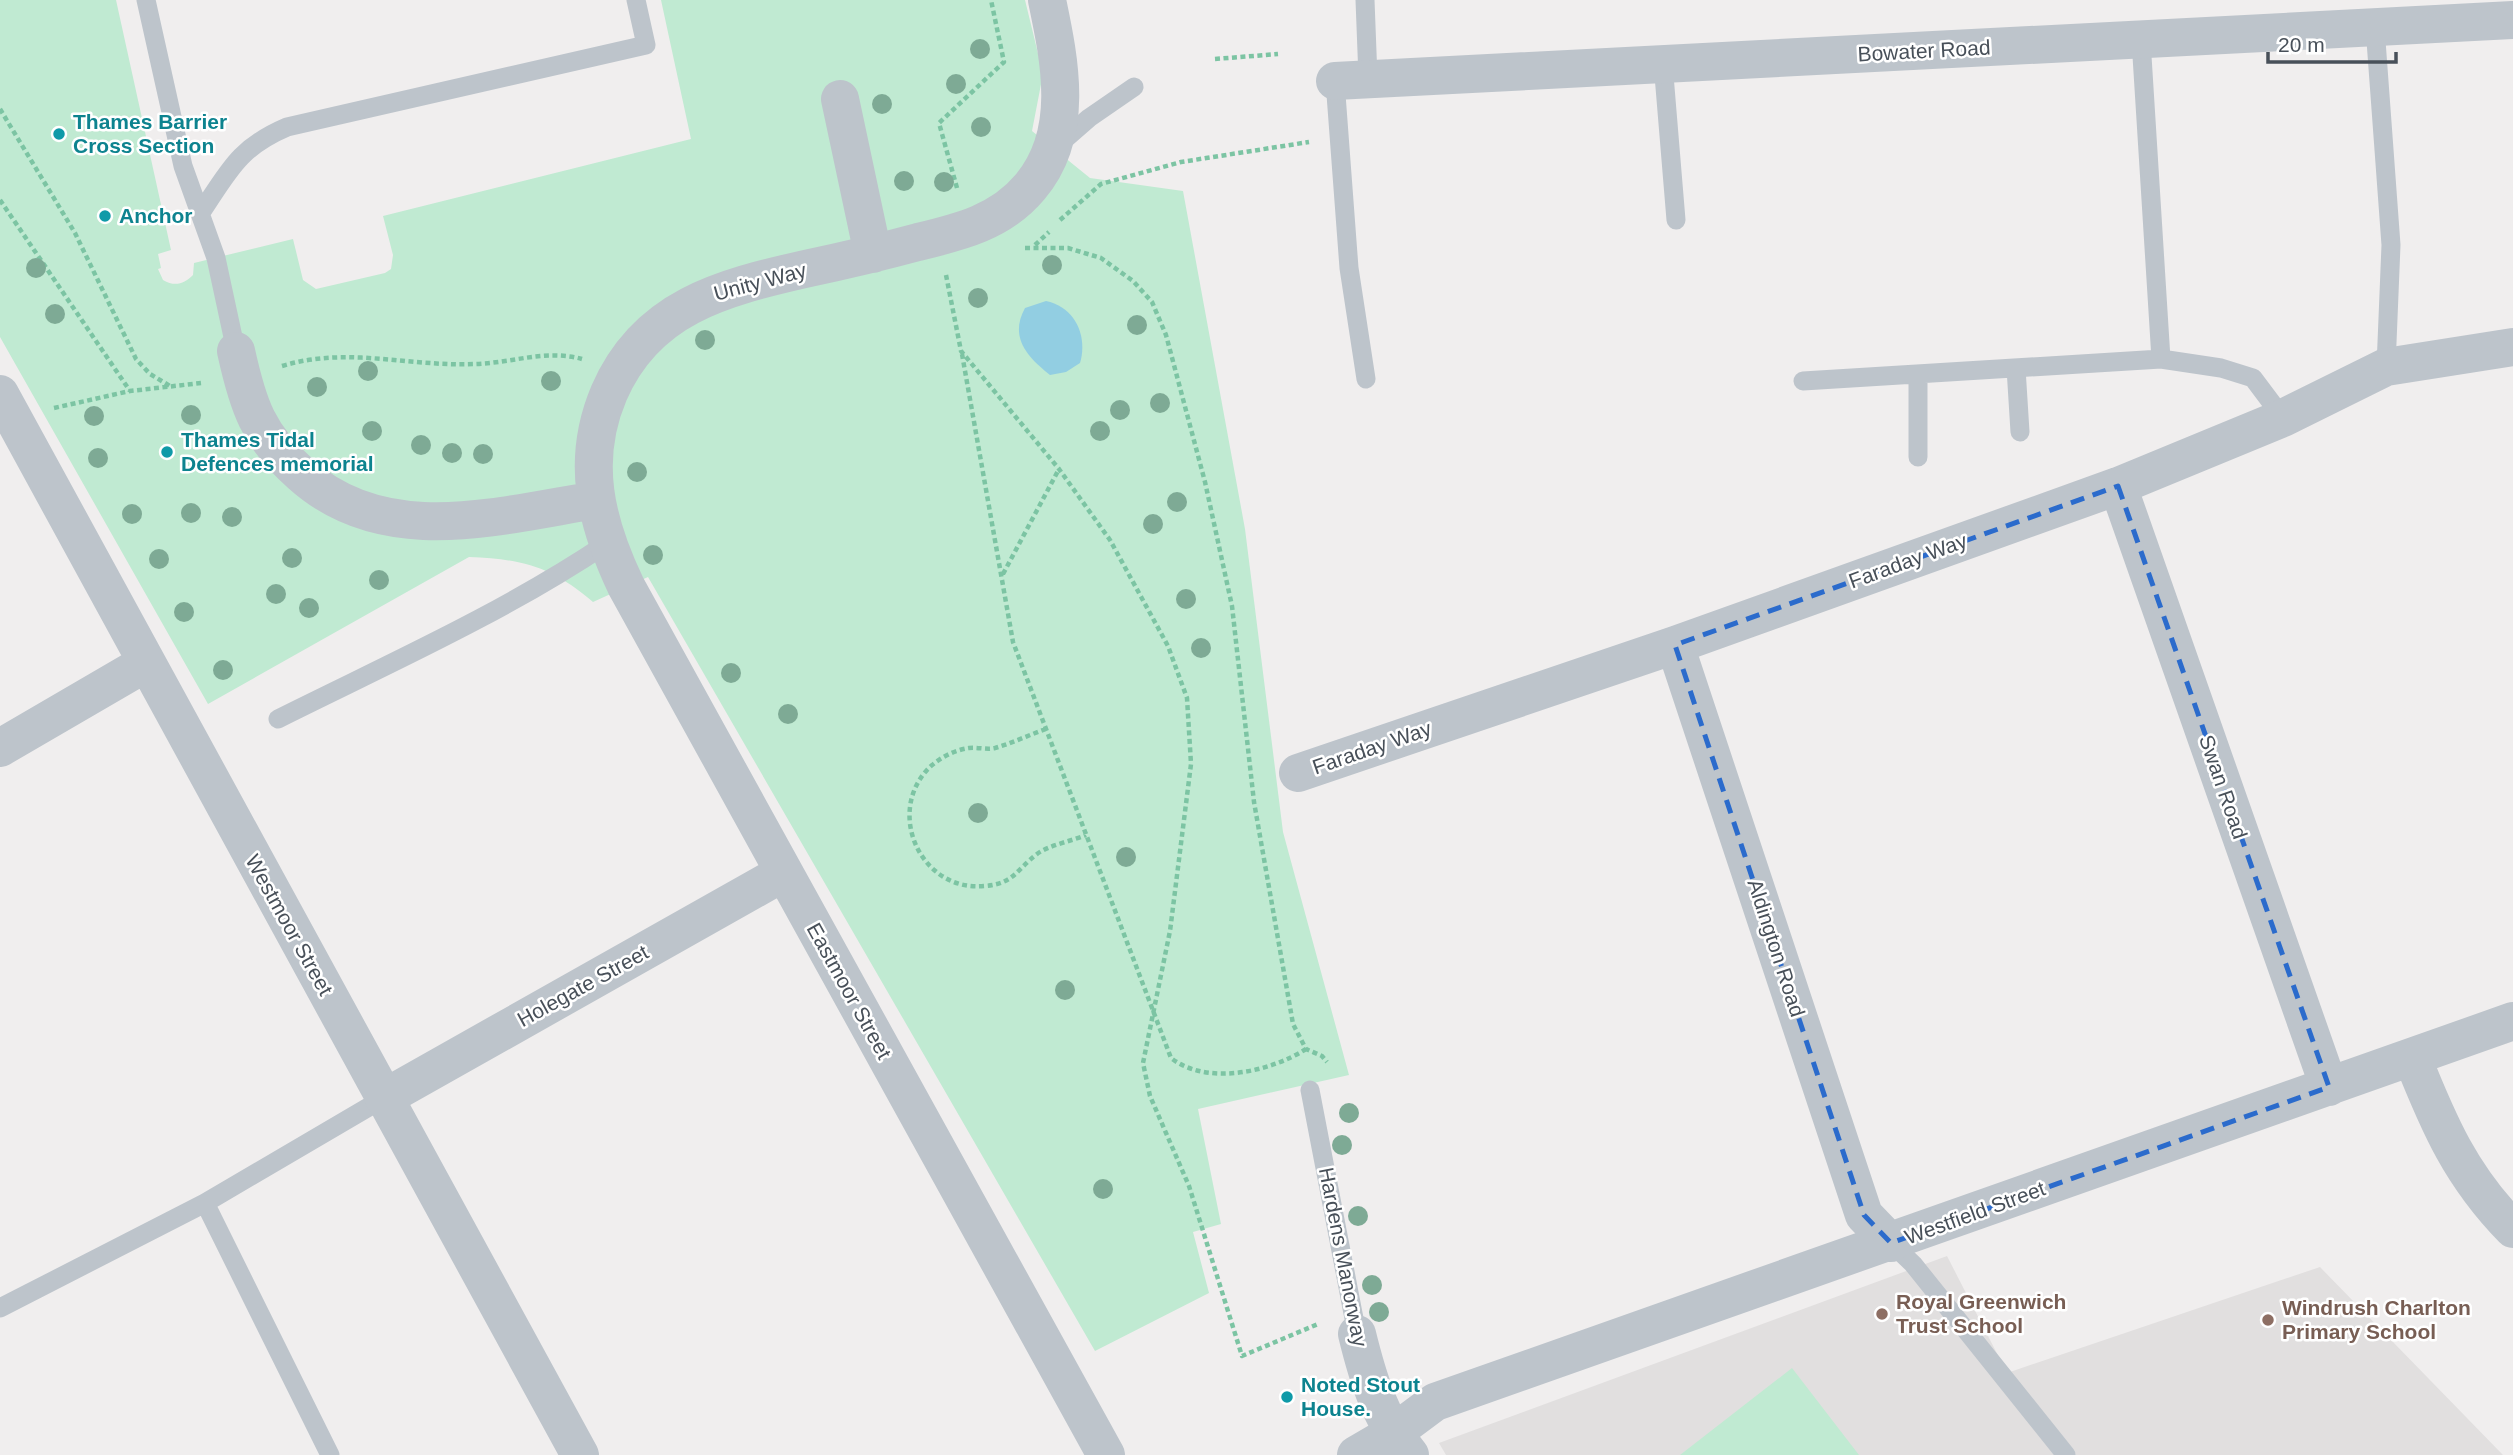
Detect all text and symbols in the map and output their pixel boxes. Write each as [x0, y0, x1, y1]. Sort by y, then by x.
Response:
scale bar [2268, 21, 2396, 65]
text: 20 m [2278, 33, 2325, 56]
street label: Bowater Road [1857, 36, 1991, 65]
place label: Thames Barrier Cross Section [73, 110, 227, 157]
marker: Thames Barrier Cross Section [51, 126, 67, 142]
place label: Anchor [119, 204, 193, 227]
marker: Anchor [97, 208, 113, 224]
street label: Unity Way [711, 258, 809, 305]
place label: Thames Tidal Defences memorial [181, 428, 374, 475]
marker: Thames Tidal Defences memorial [159, 444, 175, 460]
street label: Faraday Way [1846, 528, 1971, 593]
street label: Faraday Way [1309, 716, 1435, 779]
street label: Swan Road [2195, 732, 2252, 842]
street label: Westmoor Street [241, 850, 338, 999]
street label: Aldington Road [1743, 876, 1810, 1020]
street label: Eastmoor Street [803, 919, 896, 1063]
street label: Holegate Street [513, 940, 652, 1031]
street label: Hardens Manorway [1315, 1165, 1372, 1349]
street label: Westfield Street [1901, 1176, 2048, 1249]
place label: Royal Greenwich Trust School [1896, 1290, 2066, 1337]
place label: Windrush Charlton Primary School [2282, 1296, 2471, 1343]
marker: Royal Greenwich Trust School [1874, 1306, 1890, 1322]
marker: Windrush Charlton Primary School [2260, 1312, 2276, 1328]
place label: Noted Stout House. [1301, 1373, 1420, 1420]
marker: Noted Stout House. [1279, 1389, 1295, 1405]

